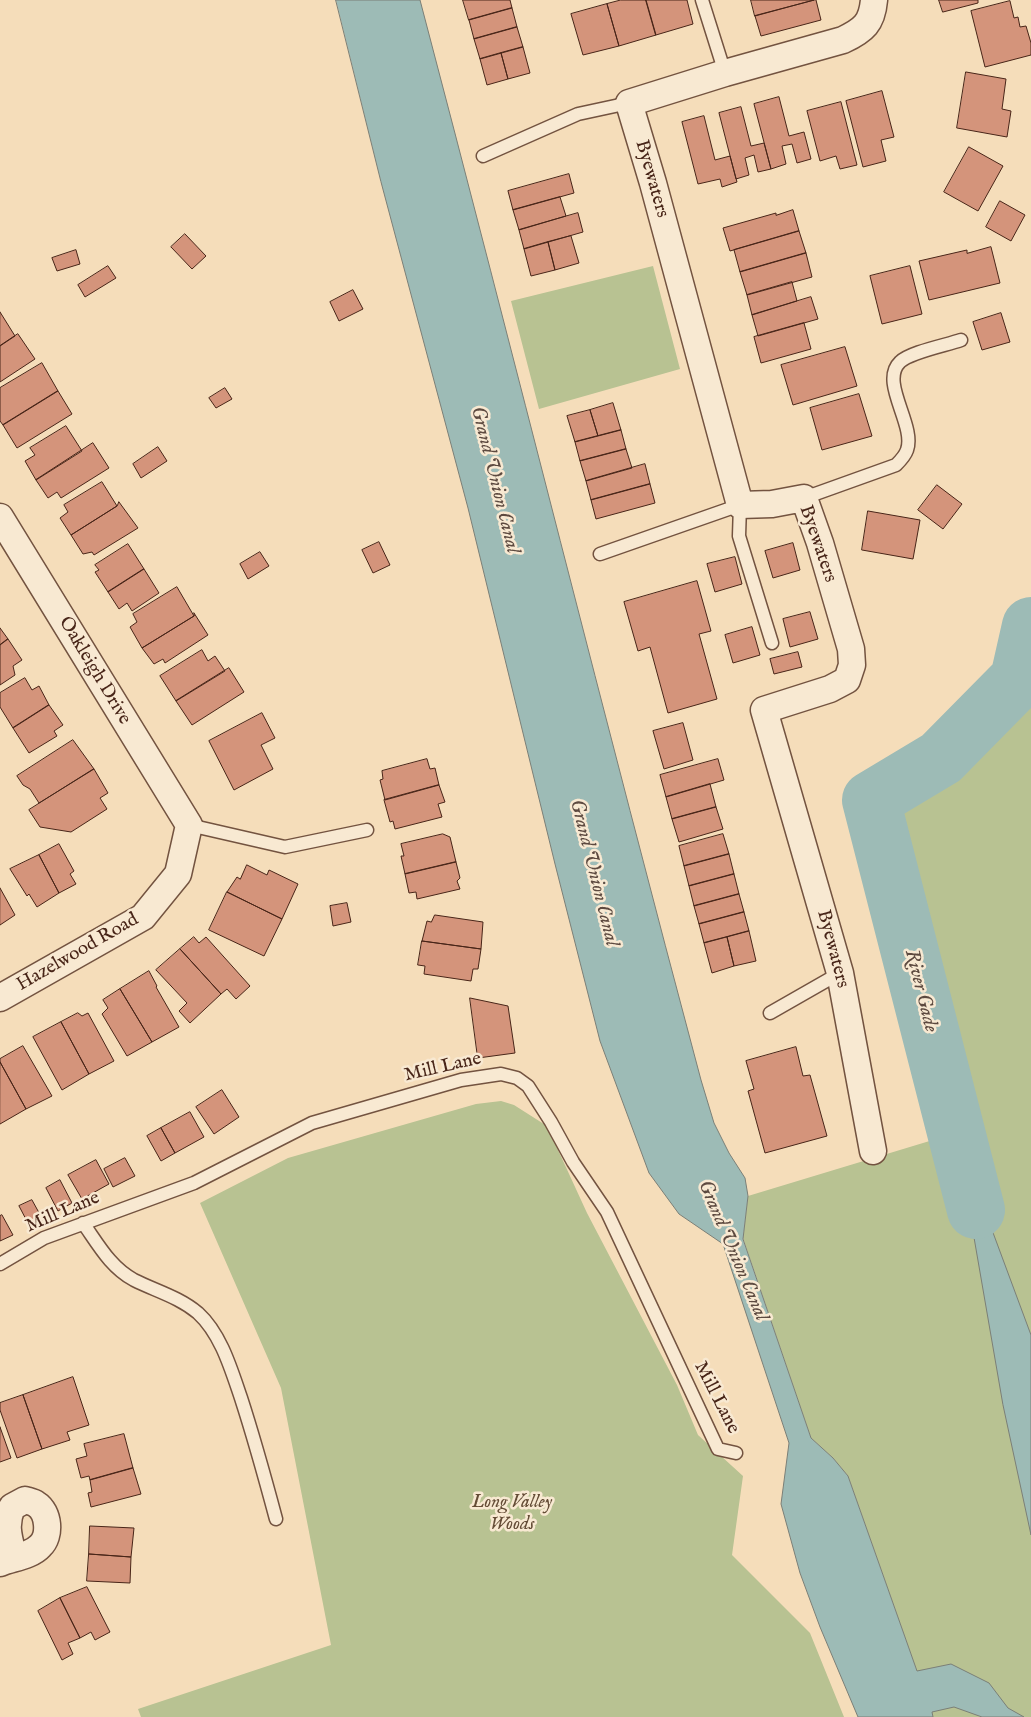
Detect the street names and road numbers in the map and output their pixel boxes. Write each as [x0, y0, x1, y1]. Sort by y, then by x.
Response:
street label: Byewaters [629, 137, 673, 221]
street label: Byewaters [793, 502, 841, 586]
street label: Oakleigh Drive [53, 613, 135, 729]
street label: Byewaters [811, 907, 853, 991]
street label: Hazelwood Road [13, 909, 143, 997]
street label: Mill Lane [402, 1048, 484, 1088]
street label: Mill Lane [23, 1187, 103, 1239]
street label: Mill Lane [688, 1358, 744, 1438]

